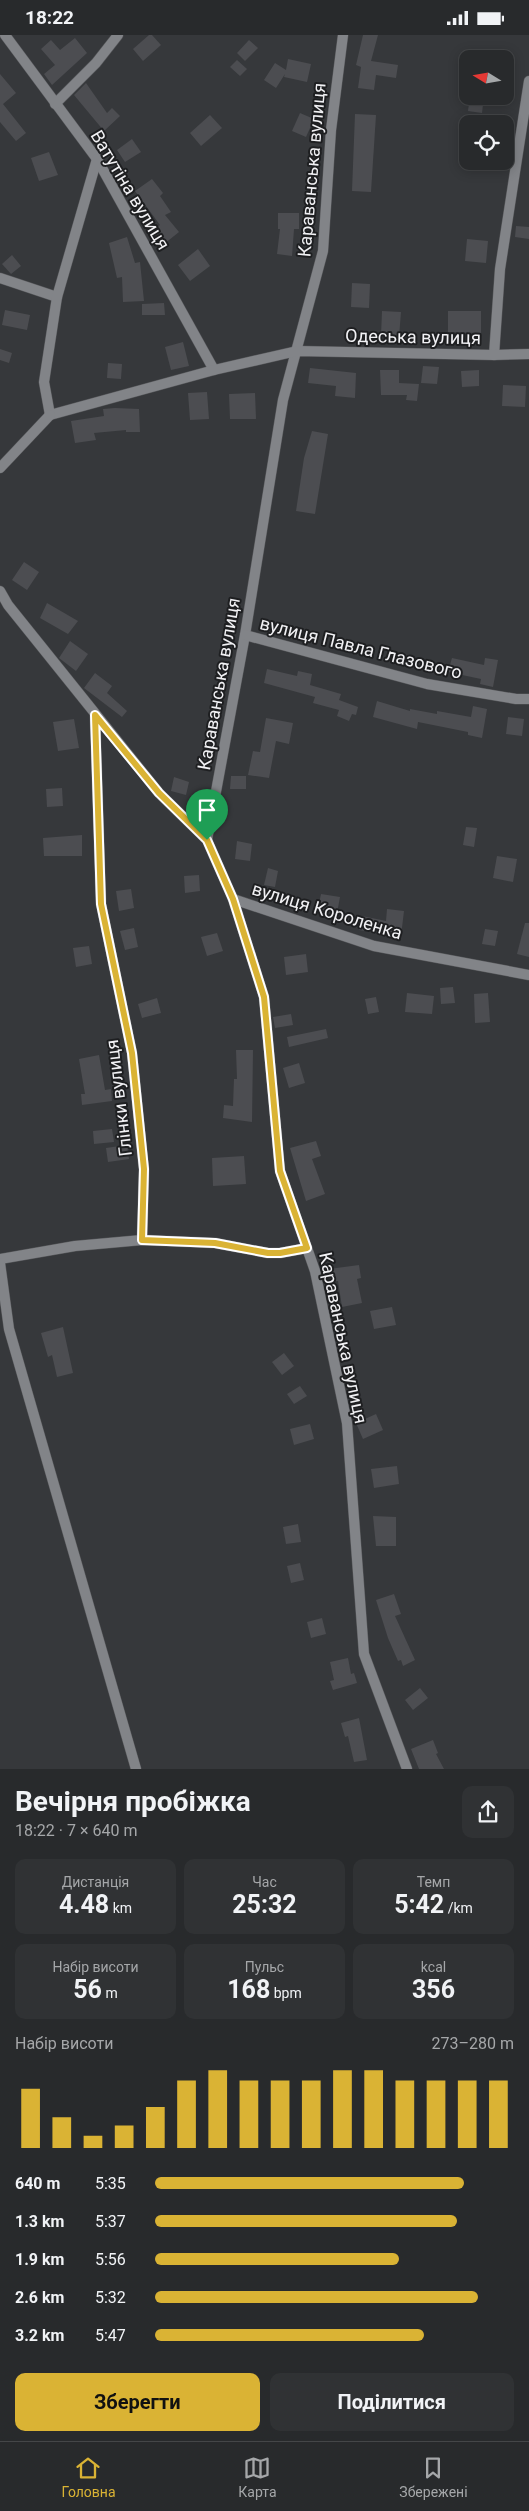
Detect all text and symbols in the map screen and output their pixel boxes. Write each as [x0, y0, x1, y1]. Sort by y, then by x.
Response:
text: 18:22 [25, 6, 74, 29]
north arrow [459, 50, 514, 105]
map controls [459, 50, 514, 170]
street label: Караванська вулиця [293, 82, 330, 258]
button: locate [459, 115, 514, 170]
street label: Ватутіна вулиця [87, 126, 174, 253]
street label: Одеська вулиця [345, 325, 481, 348]
street label: Караванська вулиця [193, 596, 244, 772]
street label: вулиця Павла Глазового [258, 612, 464, 683]
pin [186, 789, 228, 840]
icon: arrive [193, 796, 221, 824]
street label: вулиця Короленка [250, 878, 405, 943]
street label: Глінки вулиця [101, 1038, 136, 1158]
street label: Караванська вулиця [315, 1250, 372, 1426]
text: Вечірня пробіжка [15, 1785, 251, 1818]
button: share [462, 1786, 514, 1838]
text: 18:22 · 7 × 640 m [15, 1821, 137, 1840]
text: Дистанція [62, 1874, 129, 1890]
text: Час [252, 1874, 277, 1890]
text: Темп [417, 1874, 450, 1890]
text: 4.48 [59, 1890, 109, 1919]
text: 25:32 [232, 1890, 297, 1919]
text: 5:42 [394, 1890, 444, 1919]
text: km [109, 1900, 132, 1916]
text: /km [444, 1900, 473, 1916]
text: Набір висоти [52, 1959, 139, 1975]
text: Пульс [245, 1959, 284, 1975]
text: kcal [421, 1959, 446, 1975]
text: 56 [73, 1975, 102, 2004]
text: 168 [227, 1975, 270, 2004]
text: 356 [412, 1975, 455, 2004]
text: m [102, 1985, 118, 2001]
text: bpm [270, 1985, 302, 2001]
text: Набір висоти [15, 2034, 113, 2053]
text: 273–280 m [432, 2034, 514, 2053]
text: 640 m [15, 2174, 60, 2193]
text: 5:35 [95, 2174, 126, 2193]
text: 1.3 km [15, 2212, 64, 2231]
text: 5:37 [95, 2212, 126, 2231]
text: 1.9 km [15, 2250, 64, 2269]
text: 5:56 [95, 2250, 126, 2269]
text: 2.6 km [15, 2288, 64, 2307]
text: 5:32 [95, 2288, 126, 2307]
text: 3.2 km [15, 2326, 64, 2345]
text: 5:47 [95, 2326, 126, 2345]
button: Зберегти [15, 2373, 260, 2431]
button: Поділитися [270, 2373, 514, 2431]
tab: Головна [61, 2454, 116, 2500]
tab: Карта [238, 2454, 277, 2500]
tab: Збережені [399, 2454, 468, 2500]

